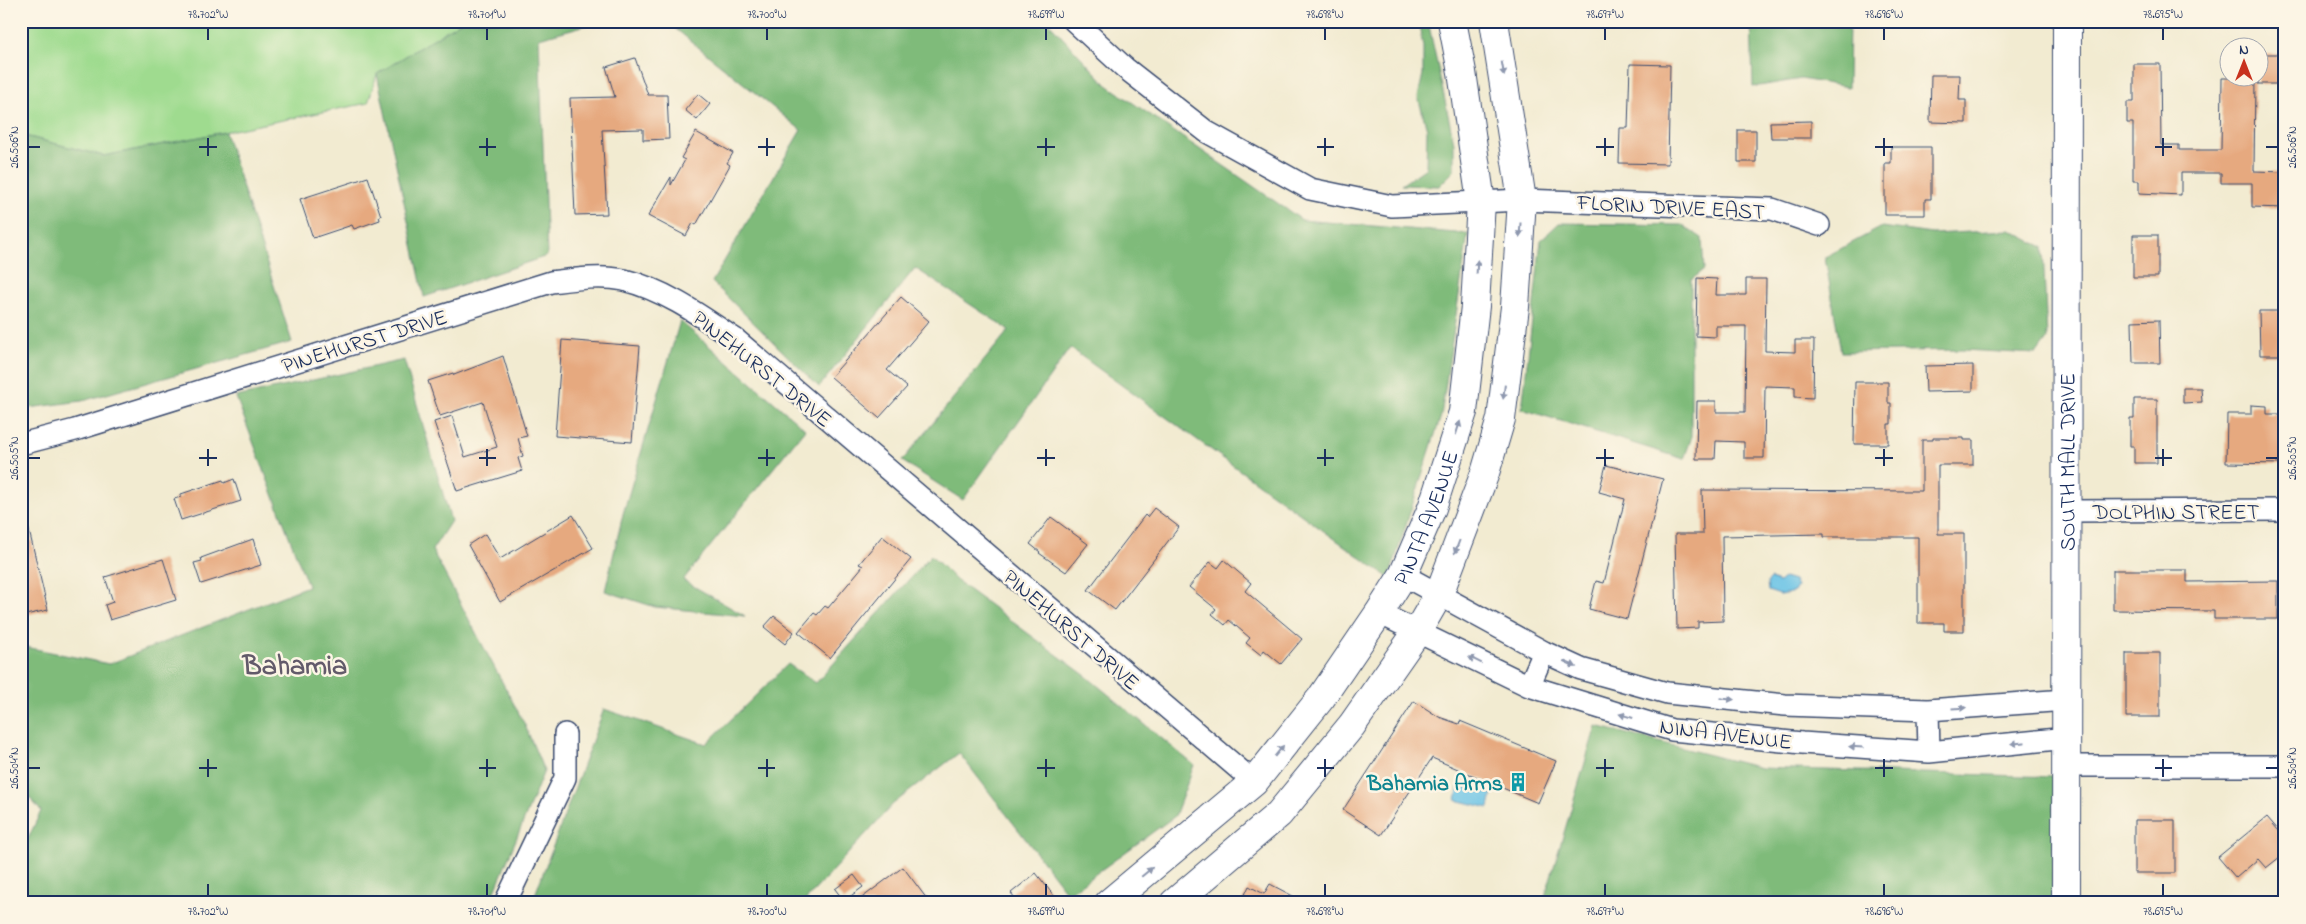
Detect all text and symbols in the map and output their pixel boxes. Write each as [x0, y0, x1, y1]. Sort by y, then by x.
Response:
text: 78.702°W [188, 6, 228, 24]
text: 78.701°W [468, 6, 506, 24]
text: 78.700°W [747, 6, 787, 24]
text: 78.699°W [1028, 6, 1064, 24]
text: 78.698°W [1306, 6, 1344, 24]
text: 78.697°W [1586, 6, 1624, 24]
text: 78.696°W [1865, 6, 1903, 24]
text: 78.695°W [2143, 6, 2183, 24]
north arrow [2218, 38, 2268, 88]
text: N [2239, 40, 2249, 61]
one-way arrow [1499, 62, 1507, 78]
text: 26.506°N [6, 126, 24, 168]
text: 26.506°N [2284, 126, 2302, 168]
street label: FLORIN DRIVE EAST [1575, 188, 1766, 230]
one-way arrow [1515, 223, 1523, 239]
one-way arrow [1474, 259, 1482, 275]
street label: PINEHURST DRIVE [278, 302, 452, 383]
street label: PINEHURST DRIVE [684, 304, 838, 437]
street label: SOUTH MALL DRIVE [2053, 373, 2086, 551]
one-way arrow [1500, 384, 1508, 400]
one-way arrow [1454, 420, 1462, 435]
text: 26.505°N [6, 436, 24, 480]
text: 26.505°N [2284, 436, 2302, 480]
street label: PINTA AVENUE [1387, 447, 1469, 593]
street label: DOLPHIN STREET [2092, 498, 2260, 530]
one-way arrow [1453, 540, 1461, 555]
street label: PINEHURST DRIVE [995, 563, 1145, 700]
district label: Bahamia [241, 647, 347, 688]
one-way arrow [1468, 656, 1482, 664]
one-way arrow [1563, 660, 1577, 668]
one-way arrow [1720, 695, 1736, 703]
one-way arrow [1952, 703, 1968, 711]
one-way arrow [1619, 712, 1634, 720]
street label: NINA AVENUE [1658, 712, 1794, 760]
one-way arrow [2010, 739, 2026, 747]
one-way arrow [1848, 742, 1864, 750]
one-way arrow [1274, 745, 1285, 758]
text: 26.504°N [6, 747, 24, 789]
text: 26.504°N [2284, 747, 2302, 789]
place label: Bahamia Arms [1366, 769, 1503, 801]
building icon: Bahamia Arms [1507, 771, 1529, 793]
one-way arrow [1140, 866, 1152, 878]
text: 78.702°W [188, 903, 228, 921]
text: 78.701°W [468, 903, 506, 921]
text: 78.700°W [747, 903, 787, 921]
text: 78.699°W [1028, 903, 1064, 921]
text: 78.698°W [1306, 903, 1344, 921]
text: 78.697°W [1586, 903, 1624, 921]
text: 78.696°W [1865, 903, 1903, 921]
text: 78.695°W [2143, 903, 2183, 921]

